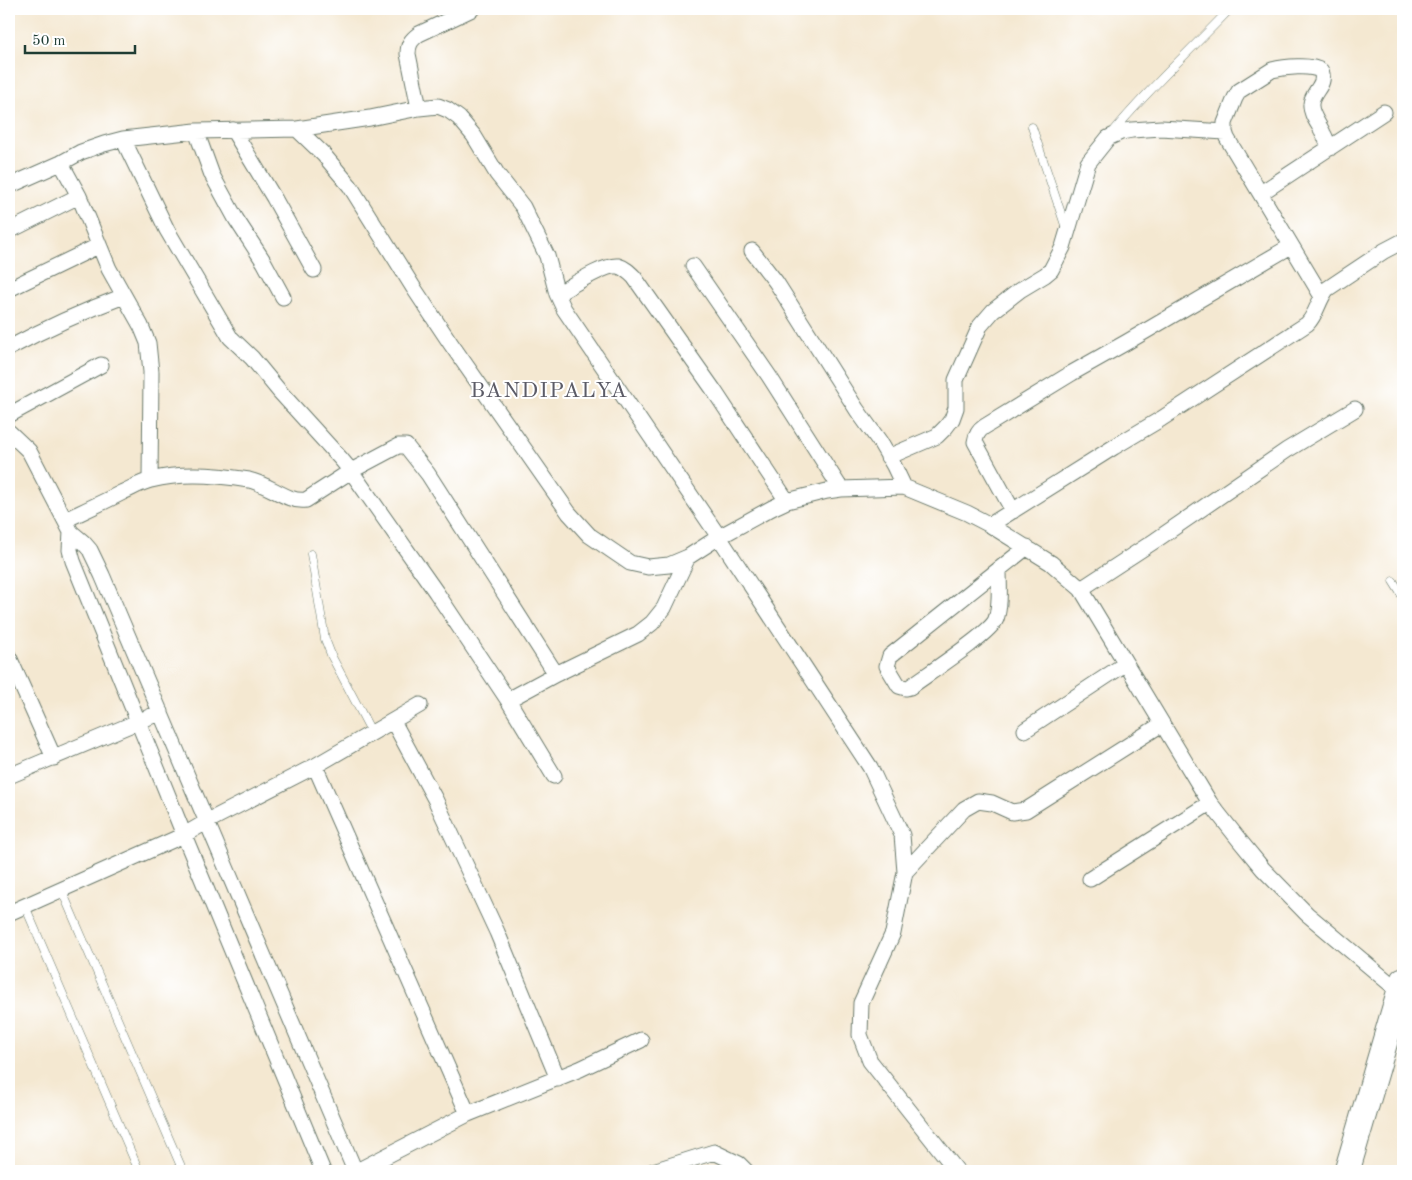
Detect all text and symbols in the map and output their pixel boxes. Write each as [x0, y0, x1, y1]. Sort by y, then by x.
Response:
scale bar [25, 22, 135, 54]
text: 50 m [32, 34, 66, 49]
district label: BANDIPALYA [470, 380, 628, 402]

